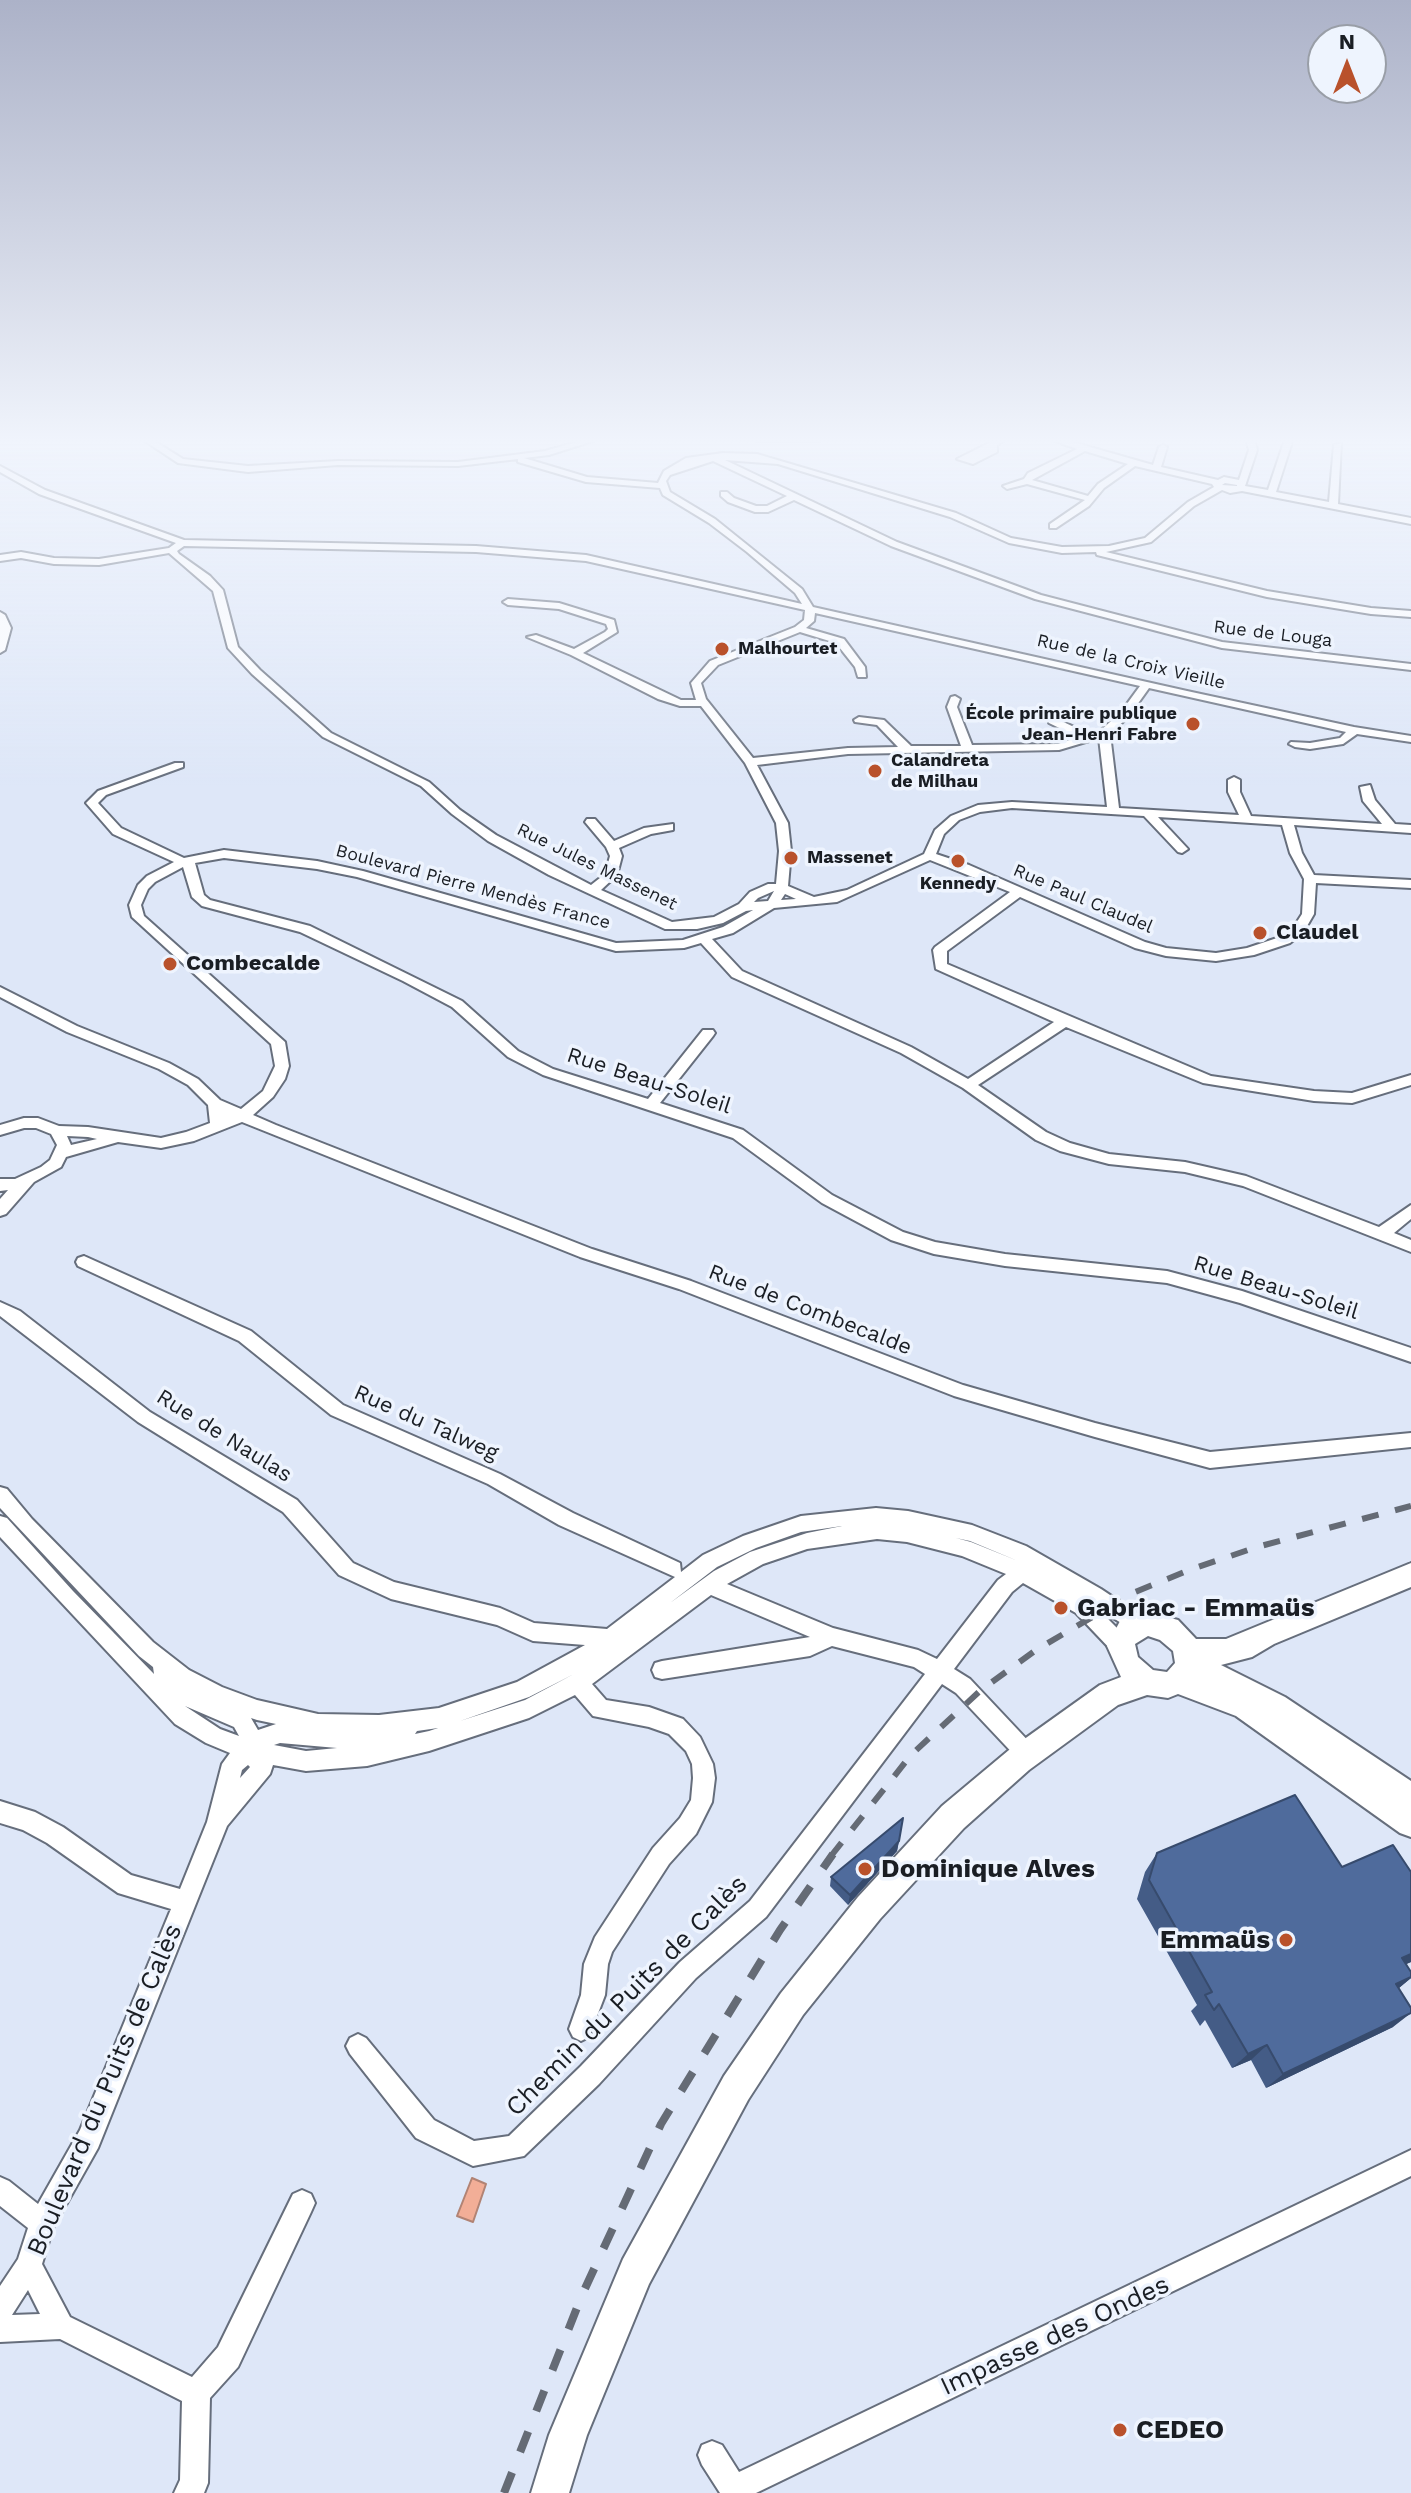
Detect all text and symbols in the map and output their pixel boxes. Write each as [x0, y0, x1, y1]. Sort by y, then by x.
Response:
north arrow [1307, 24, 1387, 104]
text: N [1339, 29, 1355, 54]
street label: Rue de Louga [1212, 616, 1334, 652]
street label: Rue de la Croix Vieille [1035, 630, 1227, 694]
place label: Malhourtet [738, 638, 837, 660]
marker: Malhourtet [713, 640, 731, 658]
place label: École primaire publique Jean-Henri Fabre [966, 703, 1177, 746]
marker: École primaire publique Jean-Henri Fabre [1184, 715, 1202, 733]
place label: Calandreta de Milhau [891, 750, 989, 792]
marker: Calandreta de Milhau [866, 762, 884, 780]
street label: Rue Jules Massenet [513, 819, 681, 915]
street label: Boulevard Pierre Mendès France [333, 840, 613, 934]
place label: Massenet [807, 847, 893, 869]
marker: Massenet [782, 849, 800, 867]
marker: Kennedy [949, 852, 967, 870]
street label: Rue Paul Claudel [1010, 860, 1156, 938]
place label: Kennedy [920, 873, 996, 895]
place label: Claudel [1276, 920, 1358, 946]
marker: Claudel [1251, 924, 1269, 942]
place label: Combecalde [186, 951, 320, 977]
marker: Combecalde [161, 955, 179, 973]
street label: Rue Beau-Soleil [563, 1042, 735, 1120]
street label: Rue Beau-Soleil [1190, 1250, 1362, 1326]
street label: Rue de Combecalde [704, 1259, 916, 1361]
street label: Rue du Talweg [350, 1379, 502, 1467]
street label: Rue de Naulas [151, 1384, 297, 1488]
place label: Gabriac - Emmaüs [1077, 1592, 1315, 1624]
marker: Gabriac - Emmaüs [1052, 1599, 1070, 1617]
place label: Dominique Alves [881, 1853, 1095, 1885]
marker: Dominique Alves [856, 1860, 874, 1878]
street label: Chemin du Puits de Calès [500, 1869, 754, 2123]
street label: Boulevard du Puits de Calès [21, 1919, 189, 2261]
place label: Emmaüs [1160, 1924, 1270, 1956]
marker: Emmaüs [1277, 1931, 1295, 1949]
street label: Impasse des Ondes [936, 2269, 1174, 2403]
place label: CEDEO [1136, 2414, 1224, 2446]
marker: CEDEO [1111, 2421, 1129, 2439]

